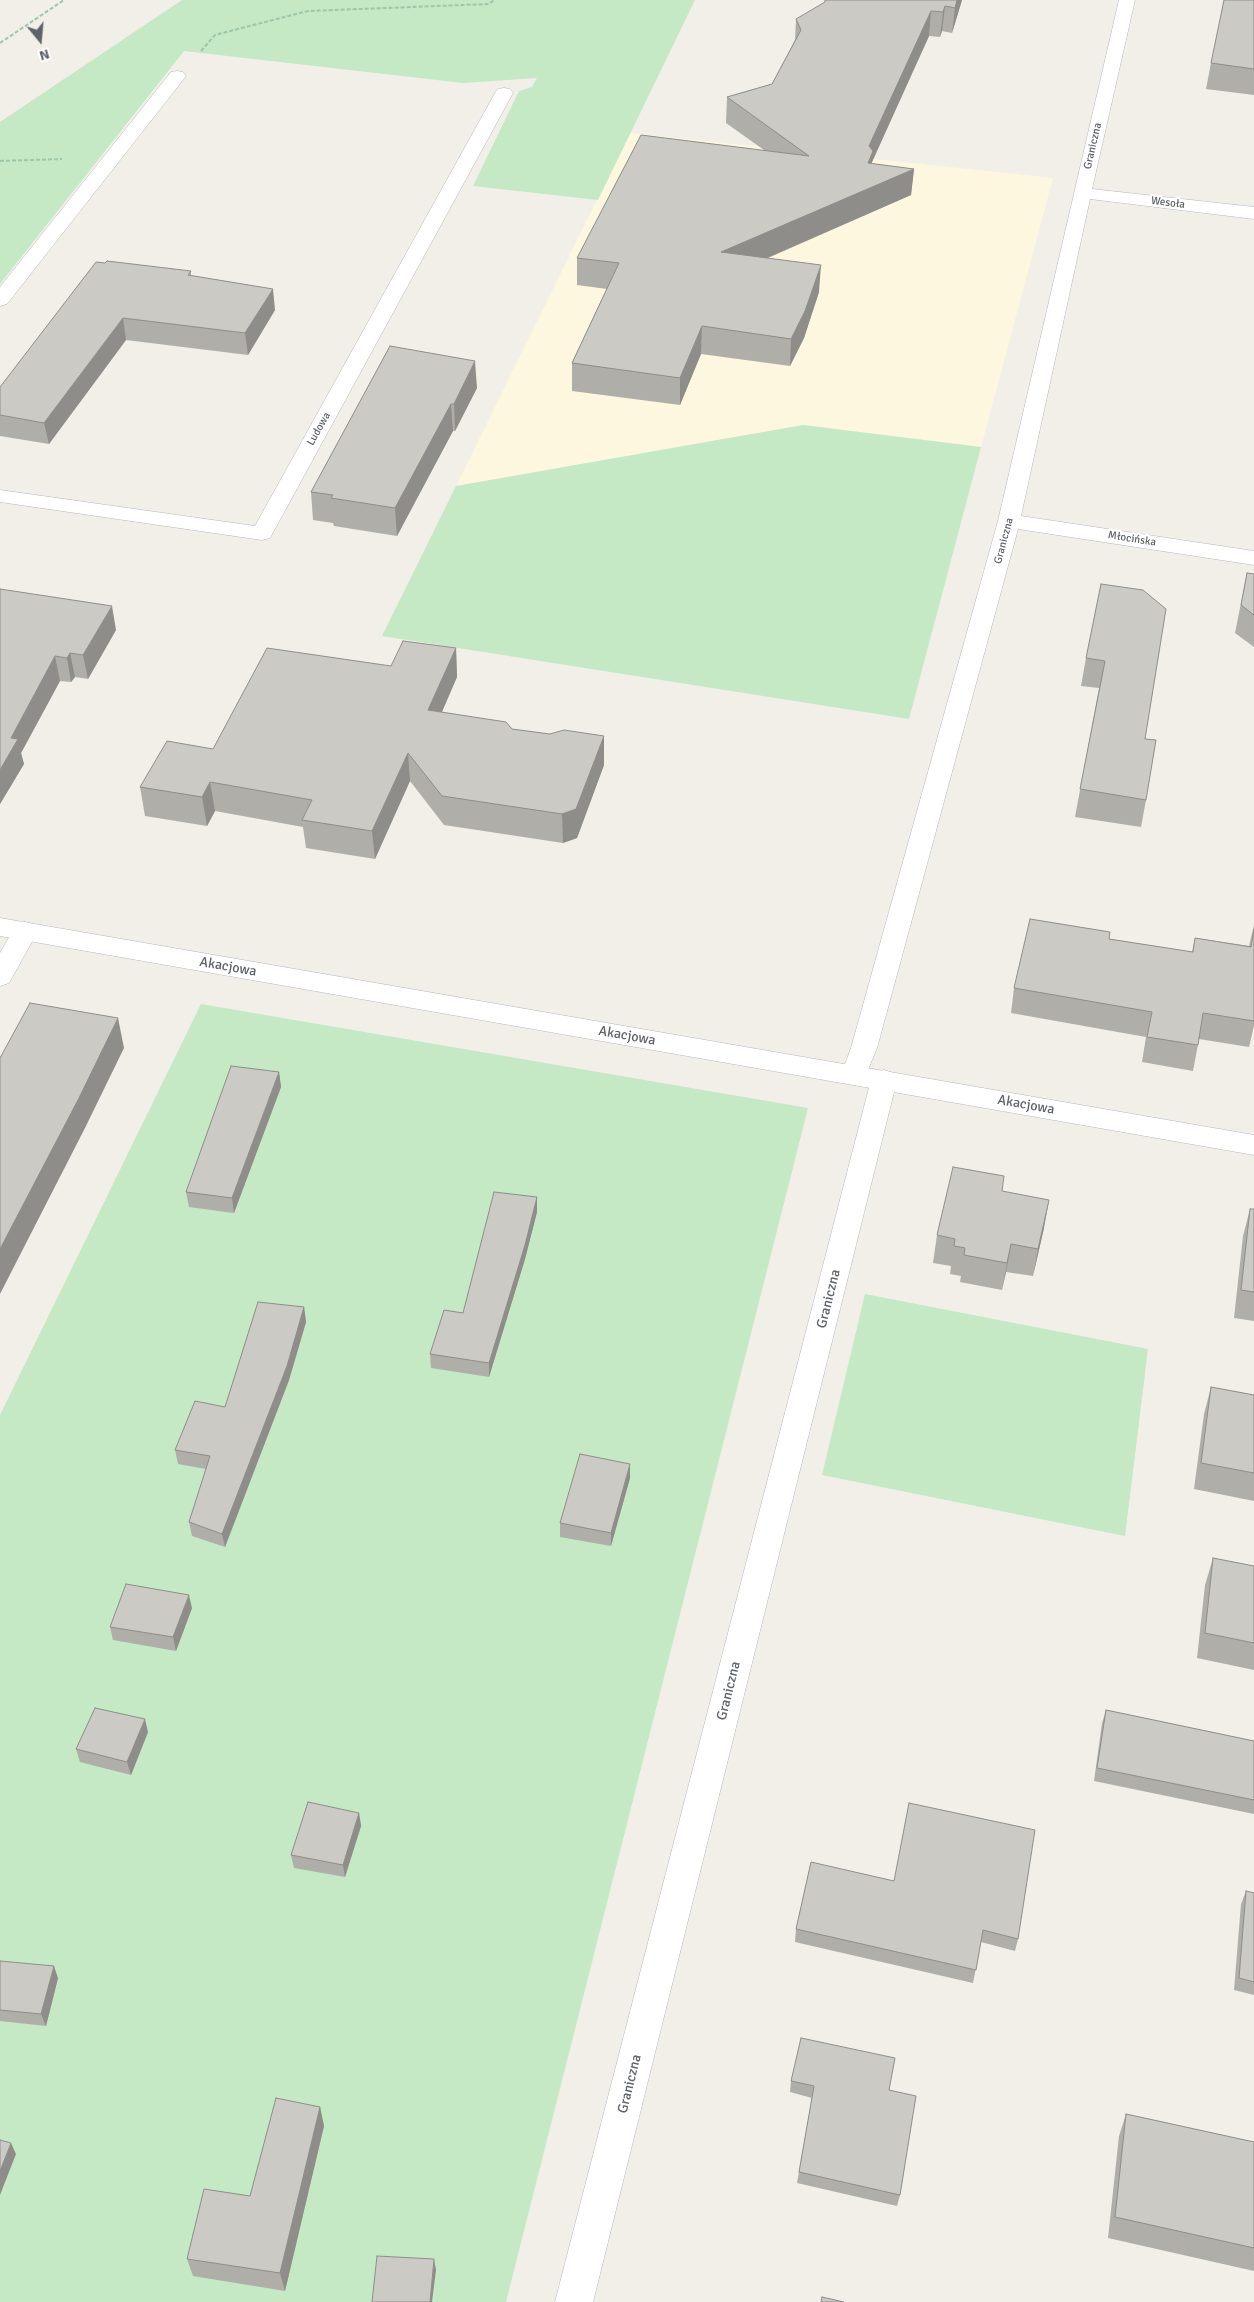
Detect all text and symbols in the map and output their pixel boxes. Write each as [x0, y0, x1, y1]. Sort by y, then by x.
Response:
north arrow [15, 15, 65, 65]
text: N [37, 45, 52, 64]
street label: Graniczna [1081, 121, 1105, 171]
street label: Wesoła [1150, 194, 1186, 212]
street label: Ludowa [304, 410, 334, 448]
street label: Graniczna [992, 516, 1016, 566]
street label: Młocińska [1107, 529, 1157, 549]
street label: Akacjowa [198, 954, 258, 980]
street label: Akacjowa [597, 1023, 657, 1049]
street label: Akacjowa [996, 1092, 1056, 1118]
street label: Graniczna [814, 1268, 844, 1330]
street label: Graniczna [714, 1660, 744, 1722]
street label: Graniczna [615, 2053, 645, 2115]

